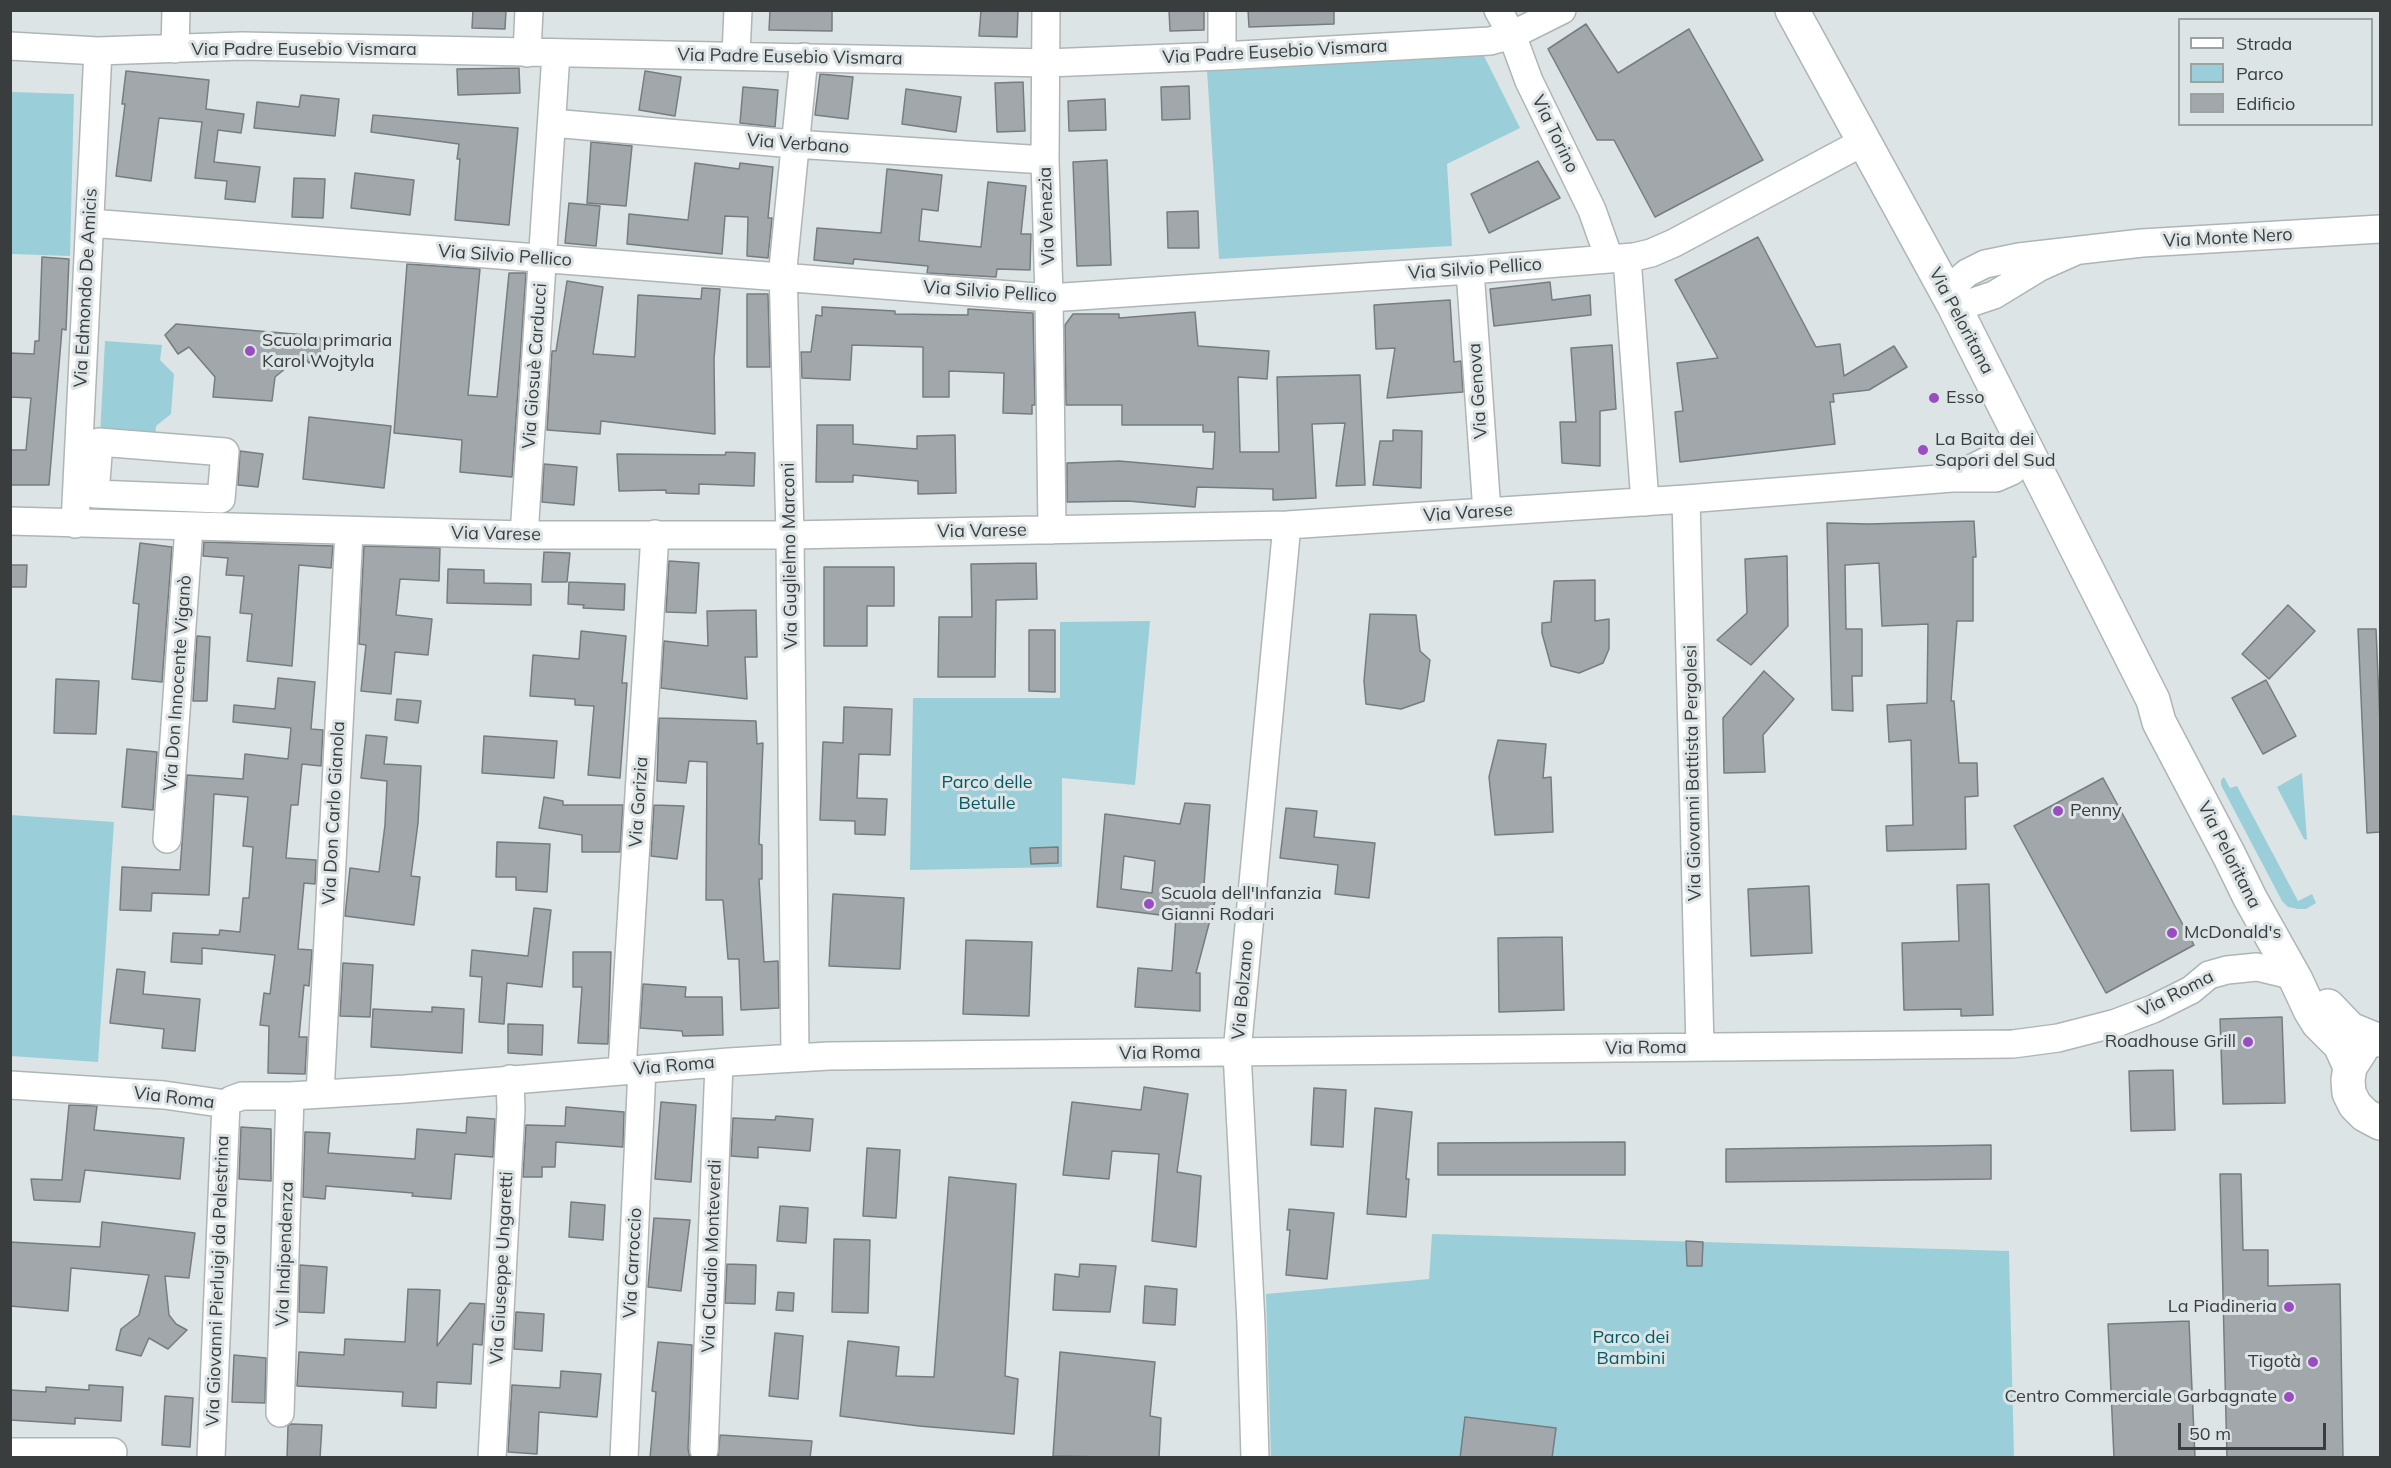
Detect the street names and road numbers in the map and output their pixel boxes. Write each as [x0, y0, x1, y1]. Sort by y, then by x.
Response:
street label: Via Padre Eusebio Vismara [1162, 35, 1388, 69]
street label: Via Padre Eusebio Vismara [191, 39, 417, 61]
street label: Via Padre Eusebio Vismara [677, 44, 903, 70]
street label: Via Torino [1527, 92, 1583, 176]
street label: Via Verbano [746, 130, 850, 158]
street label: Via Venezia [1034, 166, 1060, 266]
street label: Via Edmondo De Amicis [70, 188, 102, 388]
street label: Via Monte Nero [2163, 224, 2293, 252]
street label: Via Silvio Pellico [437, 241, 573, 271]
street label: Via Silvio Pellico [1407, 254, 1543, 284]
street label: Via Peloritana [1924, 264, 1998, 378]
street label: Via Silvio Pellico [922, 277, 1058, 307]
street label: Via Giosuè Carducci [518, 282, 552, 450]
street label: Via Genova [1464, 342, 1492, 440]
street label: Via Guglielmo Marconi [778, 462, 802, 650]
street label: Via Varese [1423, 499, 1513, 527]
street label: Via Varese [937, 519, 1027, 543]
street label: Via Varese [451, 522, 541, 546]
street label: Via Don Innocente Viganò [160, 574, 196, 792]
street label: Via Giovanni Battista Pergolesi [1680, 645, 1706, 901]
street label: Via Don Carlo Gianola [318, 721, 350, 905]
street label: Via Gorizia [625, 756, 653, 848]
street label: Via Peloritana [2193, 798, 2265, 912]
street label: Via Bolzano [1228, 939, 1258, 1041]
street label: Via Roma [2135, 966, 2217, 1022]
street label: Via Roma [1605, 1036, 1687, 1060]
street label: Via Roma [1119, 1041, 1201, 1065]
street label: Via Roma [632, 1052, 716, 1080]
street label: Via Roma [132, 1082, 216, 1114]
street label: Via Giovanni Pierluigi da Palestrina [202, 1135, 234, 1427]
street label: Via Claudio Monteverdi [698, 1159, 726, 1353]
street label: Via Giuseppe Ungaretti [486, 1171, 518, 1365]
street label: Via Indipendenza [272, 1181, 298, 1327]
street label: Via Carroccio [619, 1207, 647, 1319]

